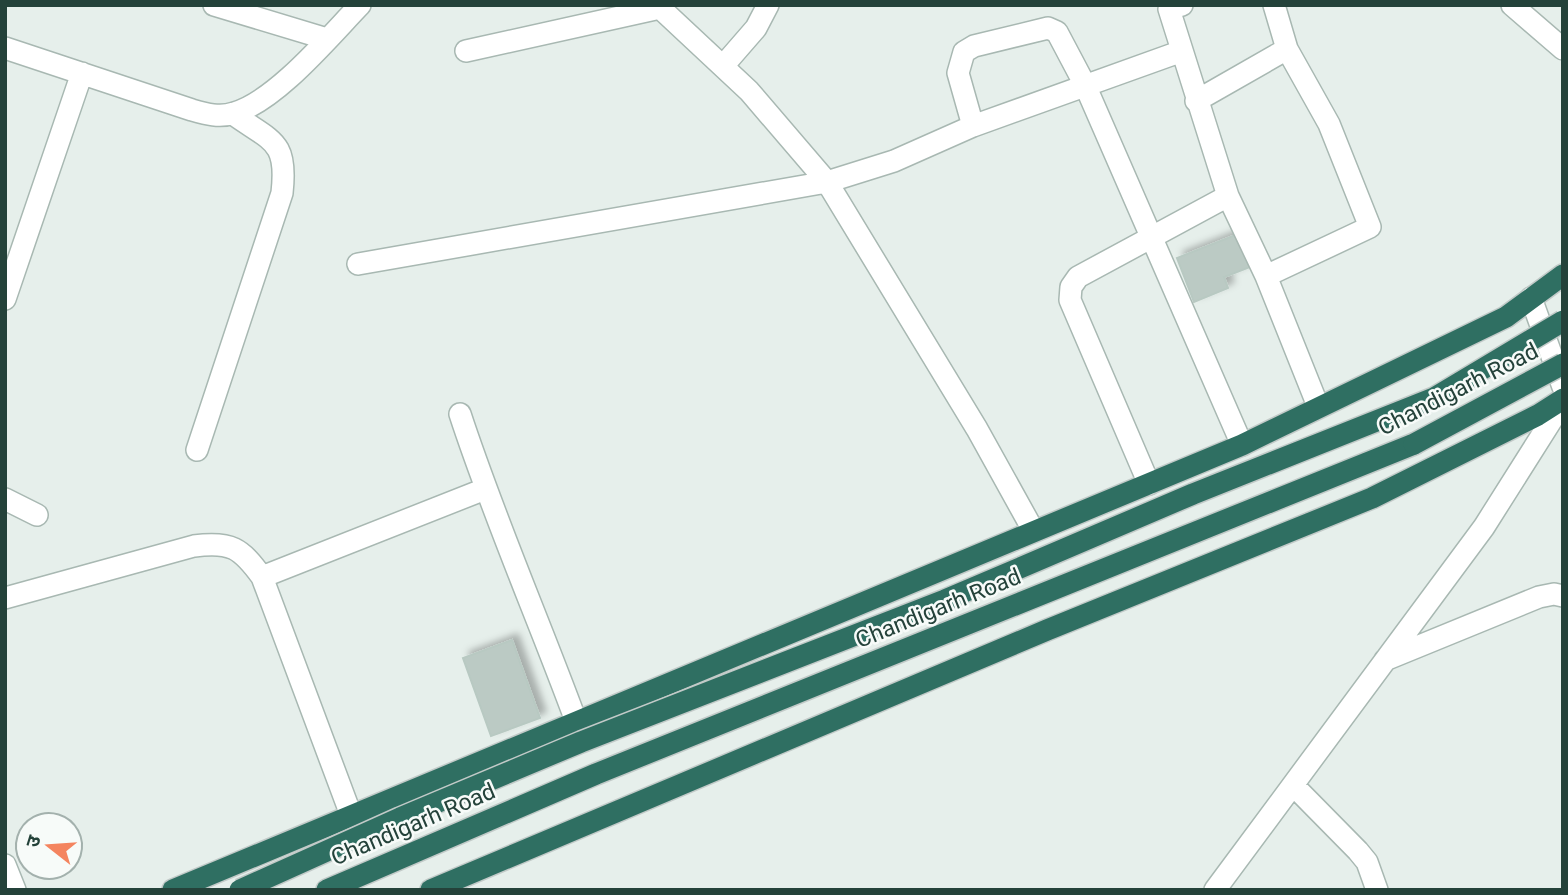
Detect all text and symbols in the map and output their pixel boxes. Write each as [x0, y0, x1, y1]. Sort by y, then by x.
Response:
street label: Chandigarh Road [1374, 338, 1543, 441]
street label: Chandigarh Road [852, 563, 1025, 654]
street label: Chandigarh Road [327, 778, 499, 871]
north arrow [14, 811, 84, 881]
text: उ [21, 832, 46, 850]

